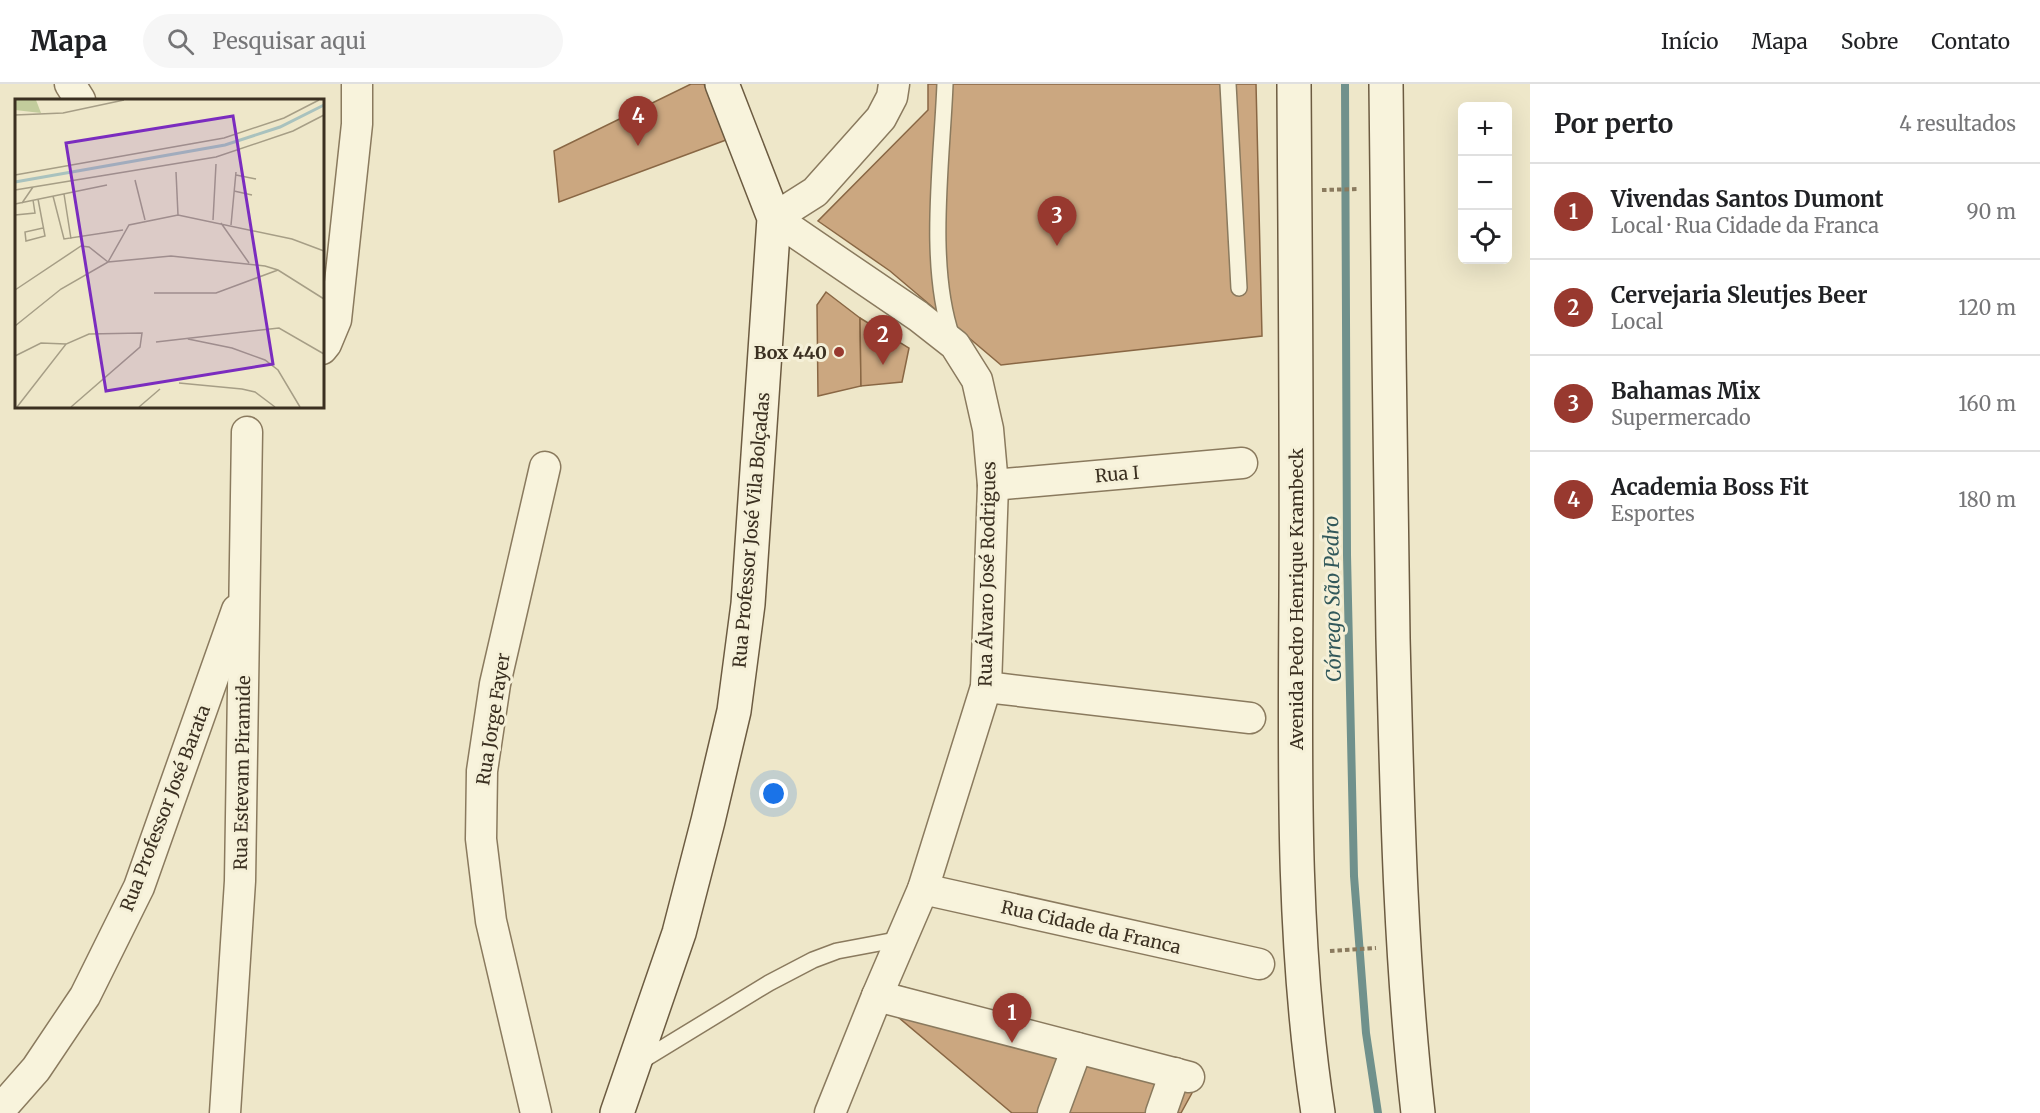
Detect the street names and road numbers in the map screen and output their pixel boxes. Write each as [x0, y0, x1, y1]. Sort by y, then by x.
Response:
street label: Rua Professor José Vila Bolçadas [727, 391, 775, 669]
street label: Avenida Pedro Henrique Krambeck [1285, 447, 1308, 751]
street label: Rua Álvaro José Rodrigues [974, 461, 1000, 687]
street label: Rua I [1094, 461, 1140, 487]
street label: Rua Jorge Fayer [471, 651, 515, 787]
street label: Rua Estevam Piramide [229, 675, 255, 871]
street label: Rua Professor José Barata [115, 701, 215, 914]
street label: Rua Cidade da Franca [999, 895, 1183, 959]

